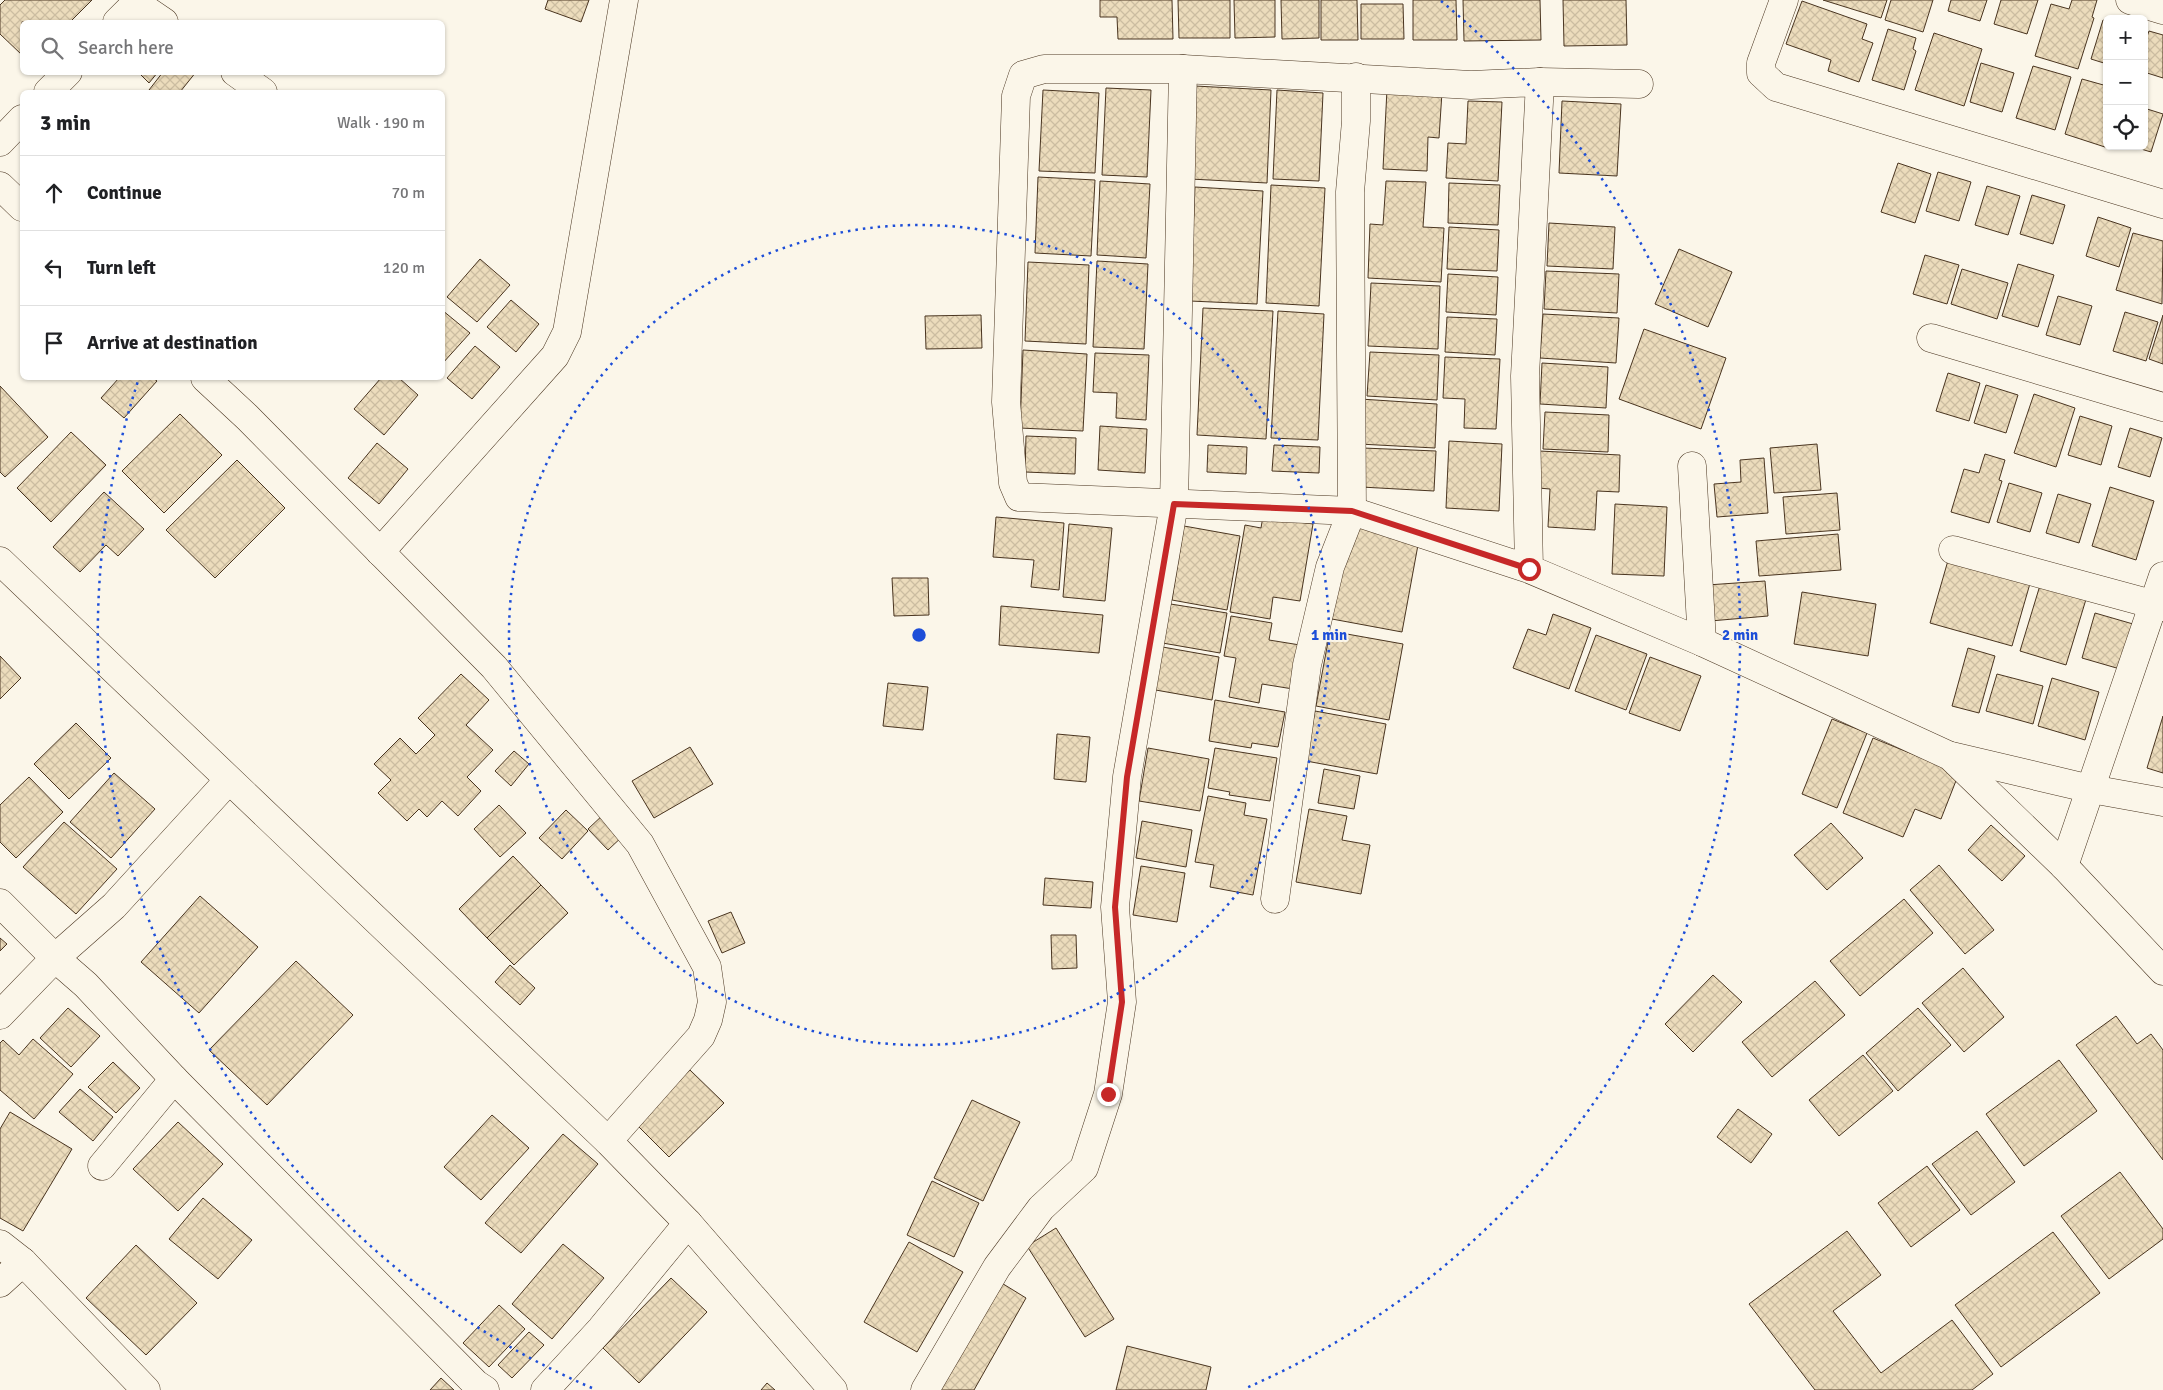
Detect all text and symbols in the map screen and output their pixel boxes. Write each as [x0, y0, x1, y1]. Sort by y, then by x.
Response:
map controls [2103, 15, 2148, 150]
button: + [2103, 15, 2148, 60]
search box [20, 20, 445, 75]
icon: search [38, 34, 66, 62]
text: Search here [78, 36, 174, 60]
button: − [2103, 60, 2148, 105]
button: locate [2103, 105, 2148, 150]
text: 3 min [40, 110, 91, 136]
text: Walk · 190 m [337, 113, 425, 133]
icon: ahead [40, 179, 68, 207]
text: Continue [87, 181, 162, 205]
text: 70 m [391, 183, 425, 203]
icon: left [40, 254, 68, 282]
text: Turn left [87, 256, 156, 280]
text: 120 m [383, 258, 425, 278]
icon: arrive [40, 329, 68, 357]
text: Arrive at destination [87, 331, 258, 355]
route start [1518, 558, 1541, 581]
centre of rings [910, 626, 928, 644]
text: 1 min [1311, 626, 1347, 644]
text: 2 min [1722, 626, 1758, 644]
route end [1097, 1083, 1120, 1106]

